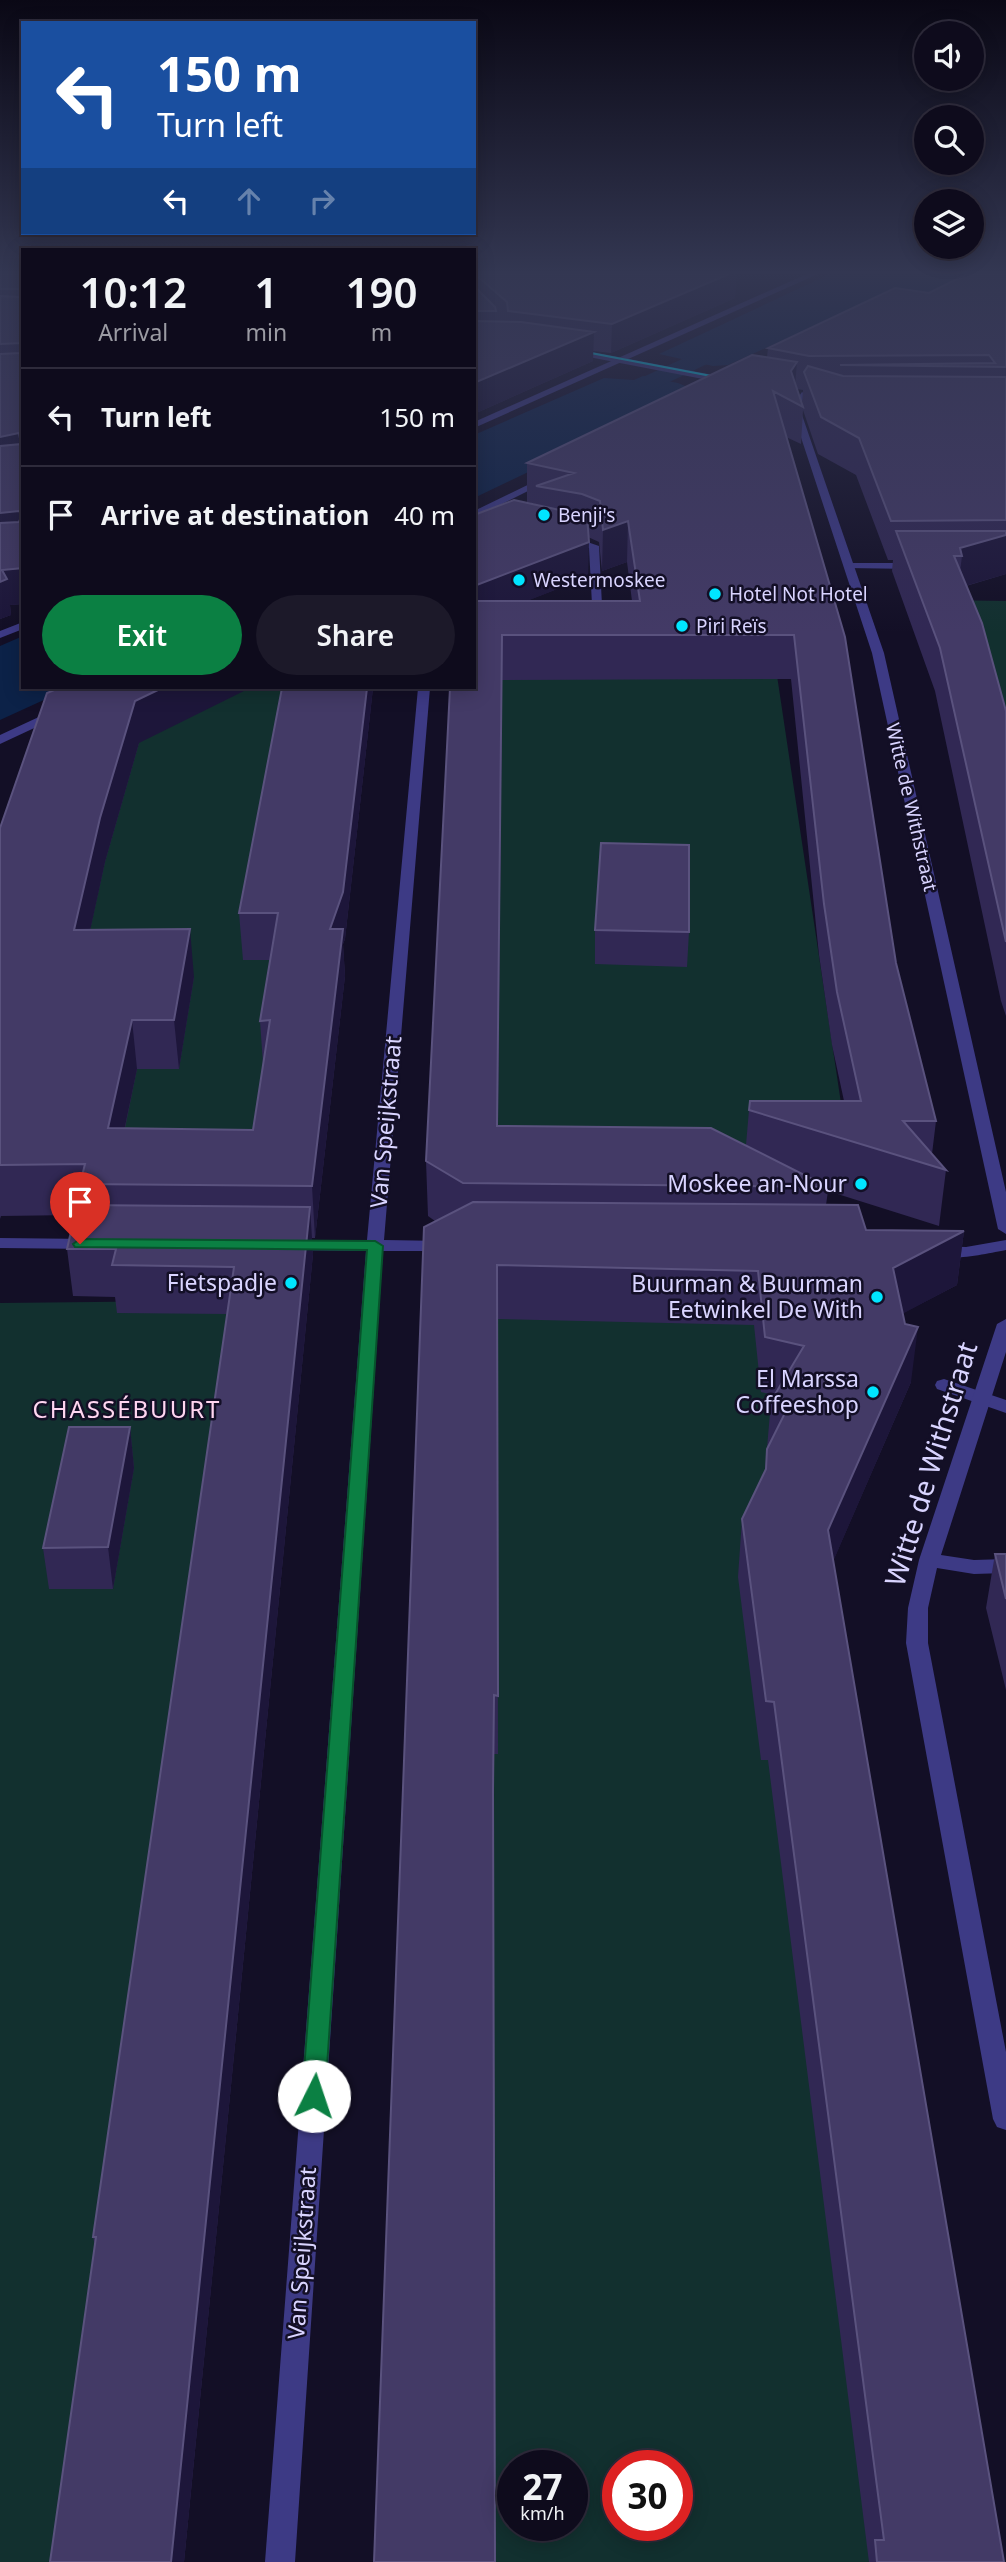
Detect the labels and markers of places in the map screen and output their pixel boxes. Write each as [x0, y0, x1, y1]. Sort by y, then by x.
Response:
place label: Benji's [558, 502, 615, 528]
marker: Benji's [536, 507, 552, 523]
place label: Westermoskee [533, 567, 665, 593]
marker: Westermoskee [511, 572, 527, 588]
place label: Hotel Not Hotel [729, 581, 868, 607]
marker: Hotel Not Hotel [707, 586, 723, 602]
place label: Piri Reïs [696, 613, 767, 639]
marker: Piri Reïs [674, 618, 690, 634]
place label: Moskee an-Nour [667, 1167, 847, 1199]
pin [50, 1172, 110, 1244]
marker: Moskee an-Nour [853, 1176, 869, 1192]
place label: Fietspadje [167, 1266, 277, 1298]
place label: Buurman & Buurman Eetwinkel De With [631, 1267, 863, 1325]
marker: Fietspadje [283, 1275, 299, 1291]
marker: Buurman & Buurman Eetwinkel De With [869, 1289, 885, 1305]
place label: El Marssa Coffeeshop [735, 1362, 859, 1420]
marker: El Marssa Coffeeshop [865, 1384, 881, 1400]

